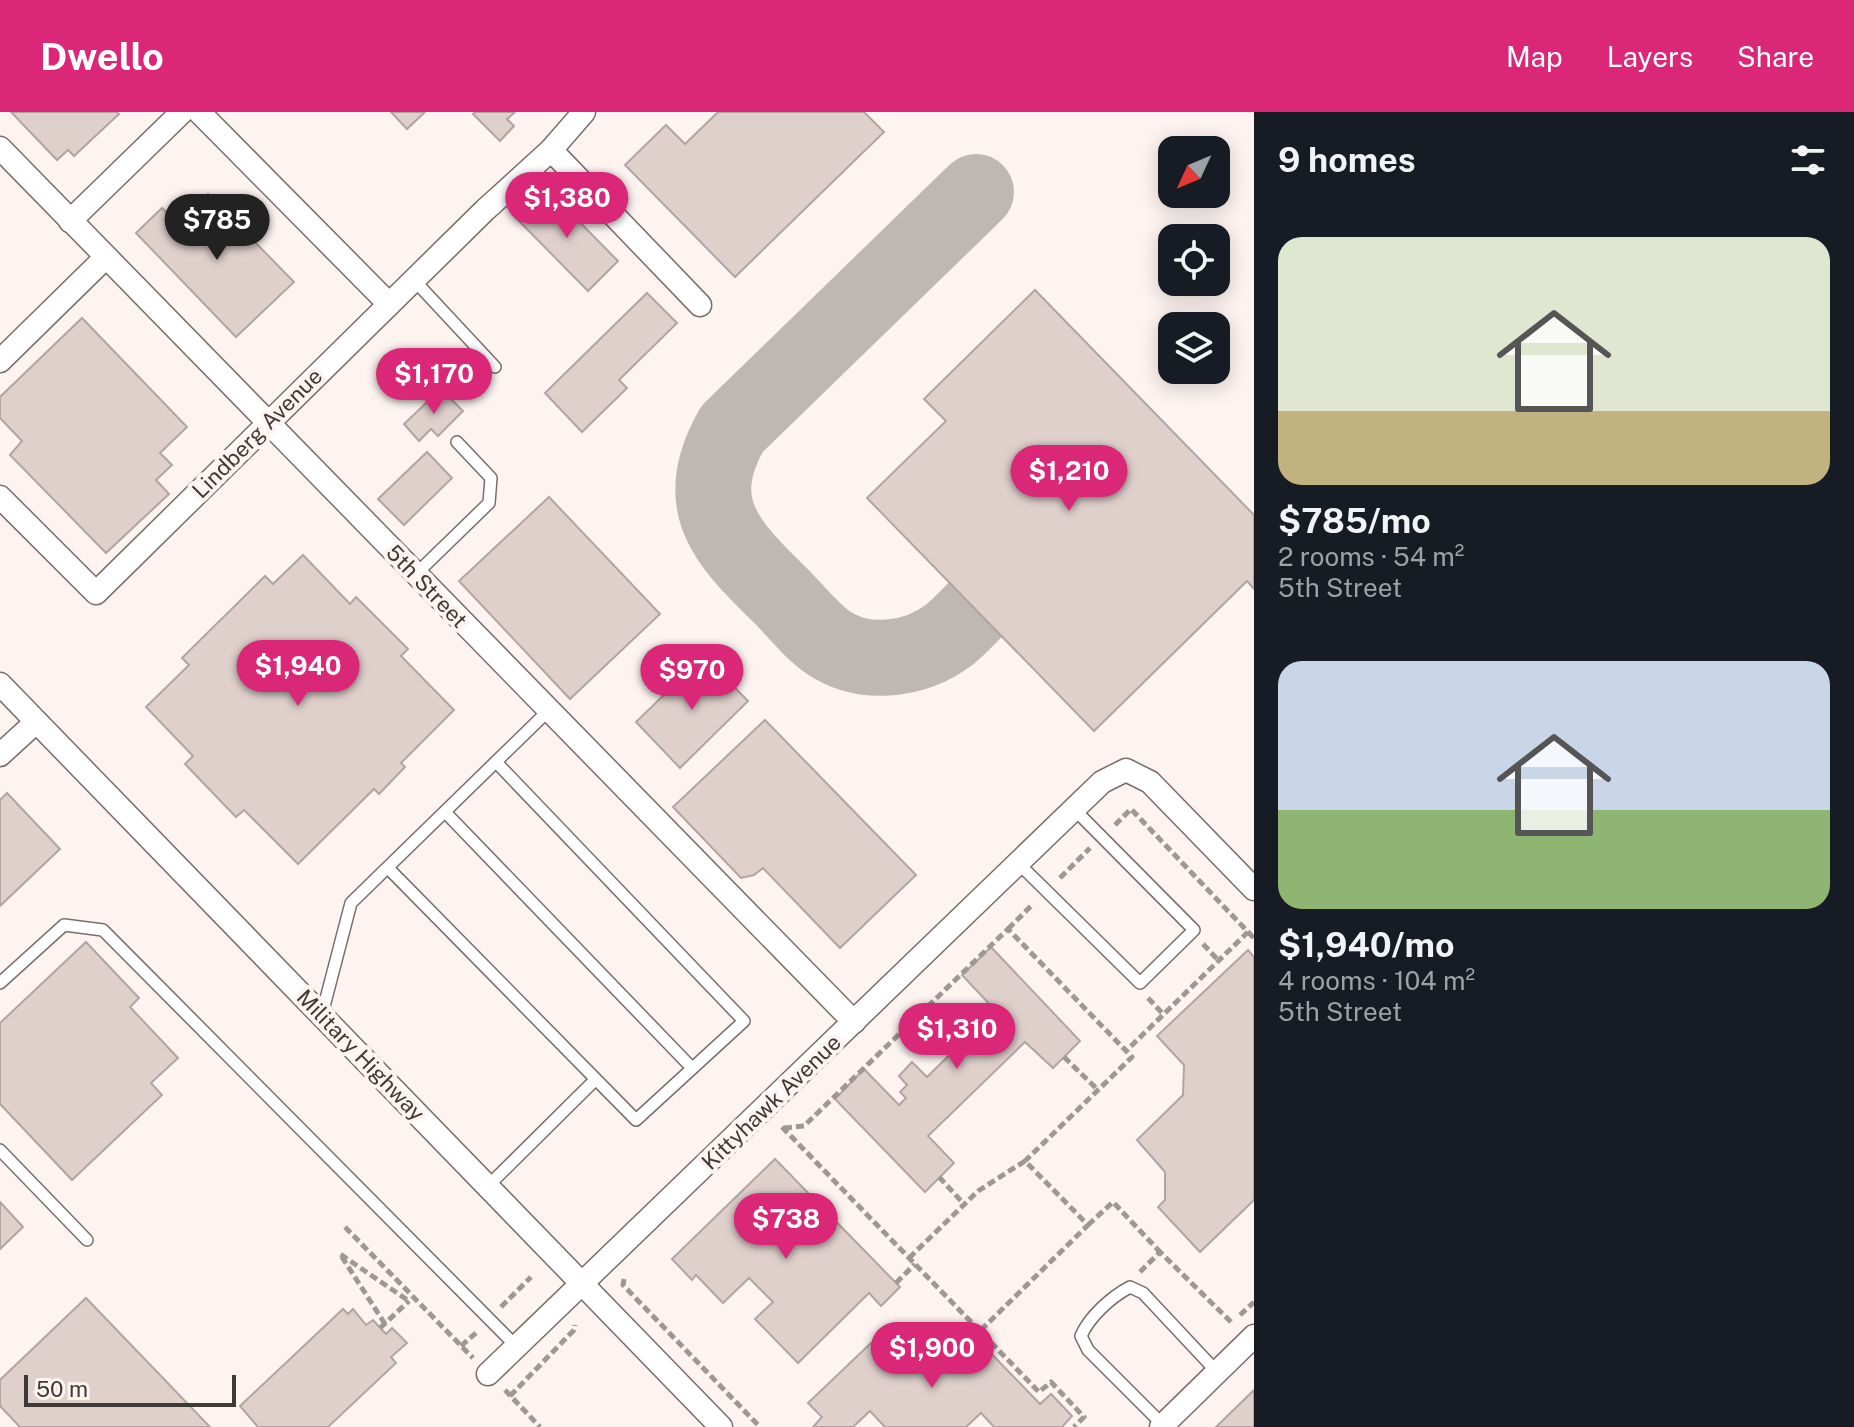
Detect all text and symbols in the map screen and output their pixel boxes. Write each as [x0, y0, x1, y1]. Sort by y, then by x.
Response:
text: Dwello [40, 34, 164, 79]
text: Map [1506, 40, 1563, 73]
text: Layers [1607, 40, 1693, 73]
text: Share [1737, 40, 1814, 73]
north arrow [1158, 136, 1230, 208]
map controls [1158, 136, 1230, 384]
icon: filters [1786, 138, 1830, 182]
text: 9 homes [1278, 140, 1416, 180]
pin: $1,380 [502, 172, 632, 240]
text: $1,380 [523, 182, 611, 213]
pin: $785 [170, 194, 264, 262]
text: $785 [183, 204, 251, 235]
button: locate [1158, 224, 1230, 296]
icon: home [1482, 289, 1626, 433]
button: layers [1158, 312, 1230, 384]
pin: $1,170 [369, 348, 499, 416]
text: $1,170 [394, 358, 474, 389]
street label: Lindberg Avenue [187, 363, 327, 503]
pin: $1,210 [1004, 445, 1134, 513]
text: $1,210 [1029, 455, 1109, 486]
text: $785/mo [1278, 501, 1431, 541]
street label: 5th Street [381, 539, 473, 633]
text: 2 rooms · 54 m² [1278, 541, 1464, 572]
text: 5th Street [1278, 572, 1402, 603]
pin: $1,940 [233, 640, 363, 708]
pin: $970 [645, 644, 739, 712]
text: $1,940 [255, 650, 341, 681]
text: $970 [658, 654, 726, 685]
icon: home [1482, 713, 1626, 857]
text: $1,940/mo [1278, 925, 1455, 965]
text: 4 rooms · 104 m² [1278, 965, 1475, 996]
street label: Military Highway [292, 984, 430, 1126]
text: 5th Street [1278, 996, 1402, 1027]
pin: $1,310 [892, 1003, 1022, 1071]
text: $1,310 [916, 1013, 998, 1044]
street label: Kittyhawk Avenue [696, 1029, 846, 1175]
pin: $738 [739, 1193, 833, 1261]
text: $738 [752, 1203, 820, 1234]
pin: $1,900 [867, 1322, 997, 1390]
text: $1,900 [889, 1332, 975, 1363]
scale bar [24, 1371, 236, 1407]
text: 50 m [36, 1376, 88, 1402]

